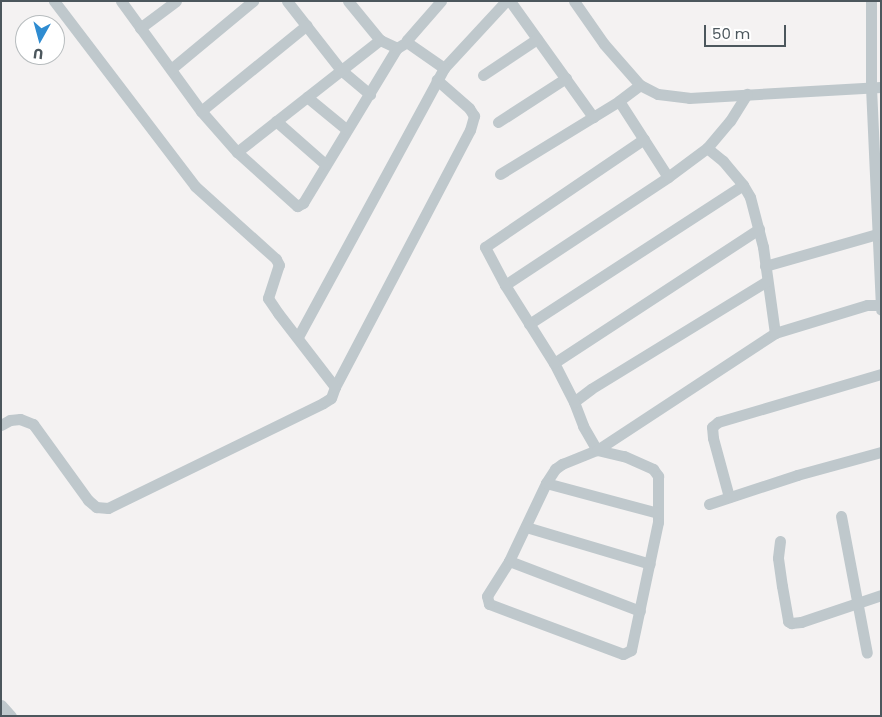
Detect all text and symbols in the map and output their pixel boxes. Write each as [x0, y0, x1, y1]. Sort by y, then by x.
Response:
north arrow [15, 15, 65, 65]
scale bar [707, 15, 790, 47]
text: 50 m [712, 23, 750, 44]
text: U [32, 43, 44, 64]

